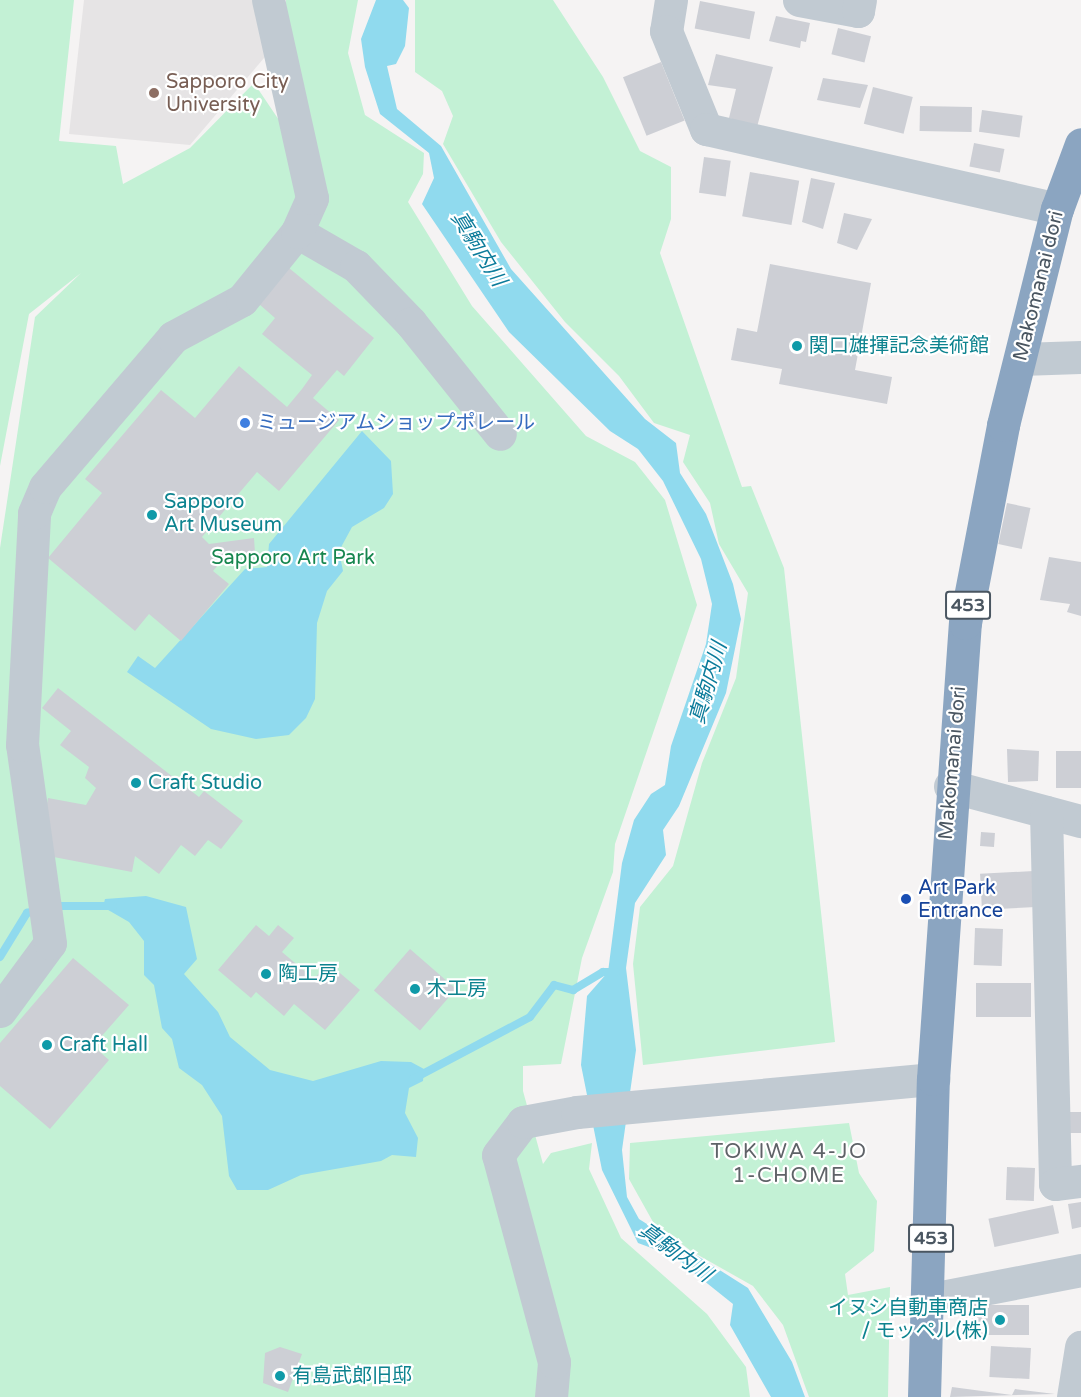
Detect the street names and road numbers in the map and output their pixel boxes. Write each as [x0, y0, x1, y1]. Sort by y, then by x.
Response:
street label: Makomanai dori [1009, 208, 1069, 364]
road number: 453 [944, 590, 992, 620]
street label: Makomanai dori [934, 685, 972, 841]
road number: 453 [907, 1223, 955, 1253]

